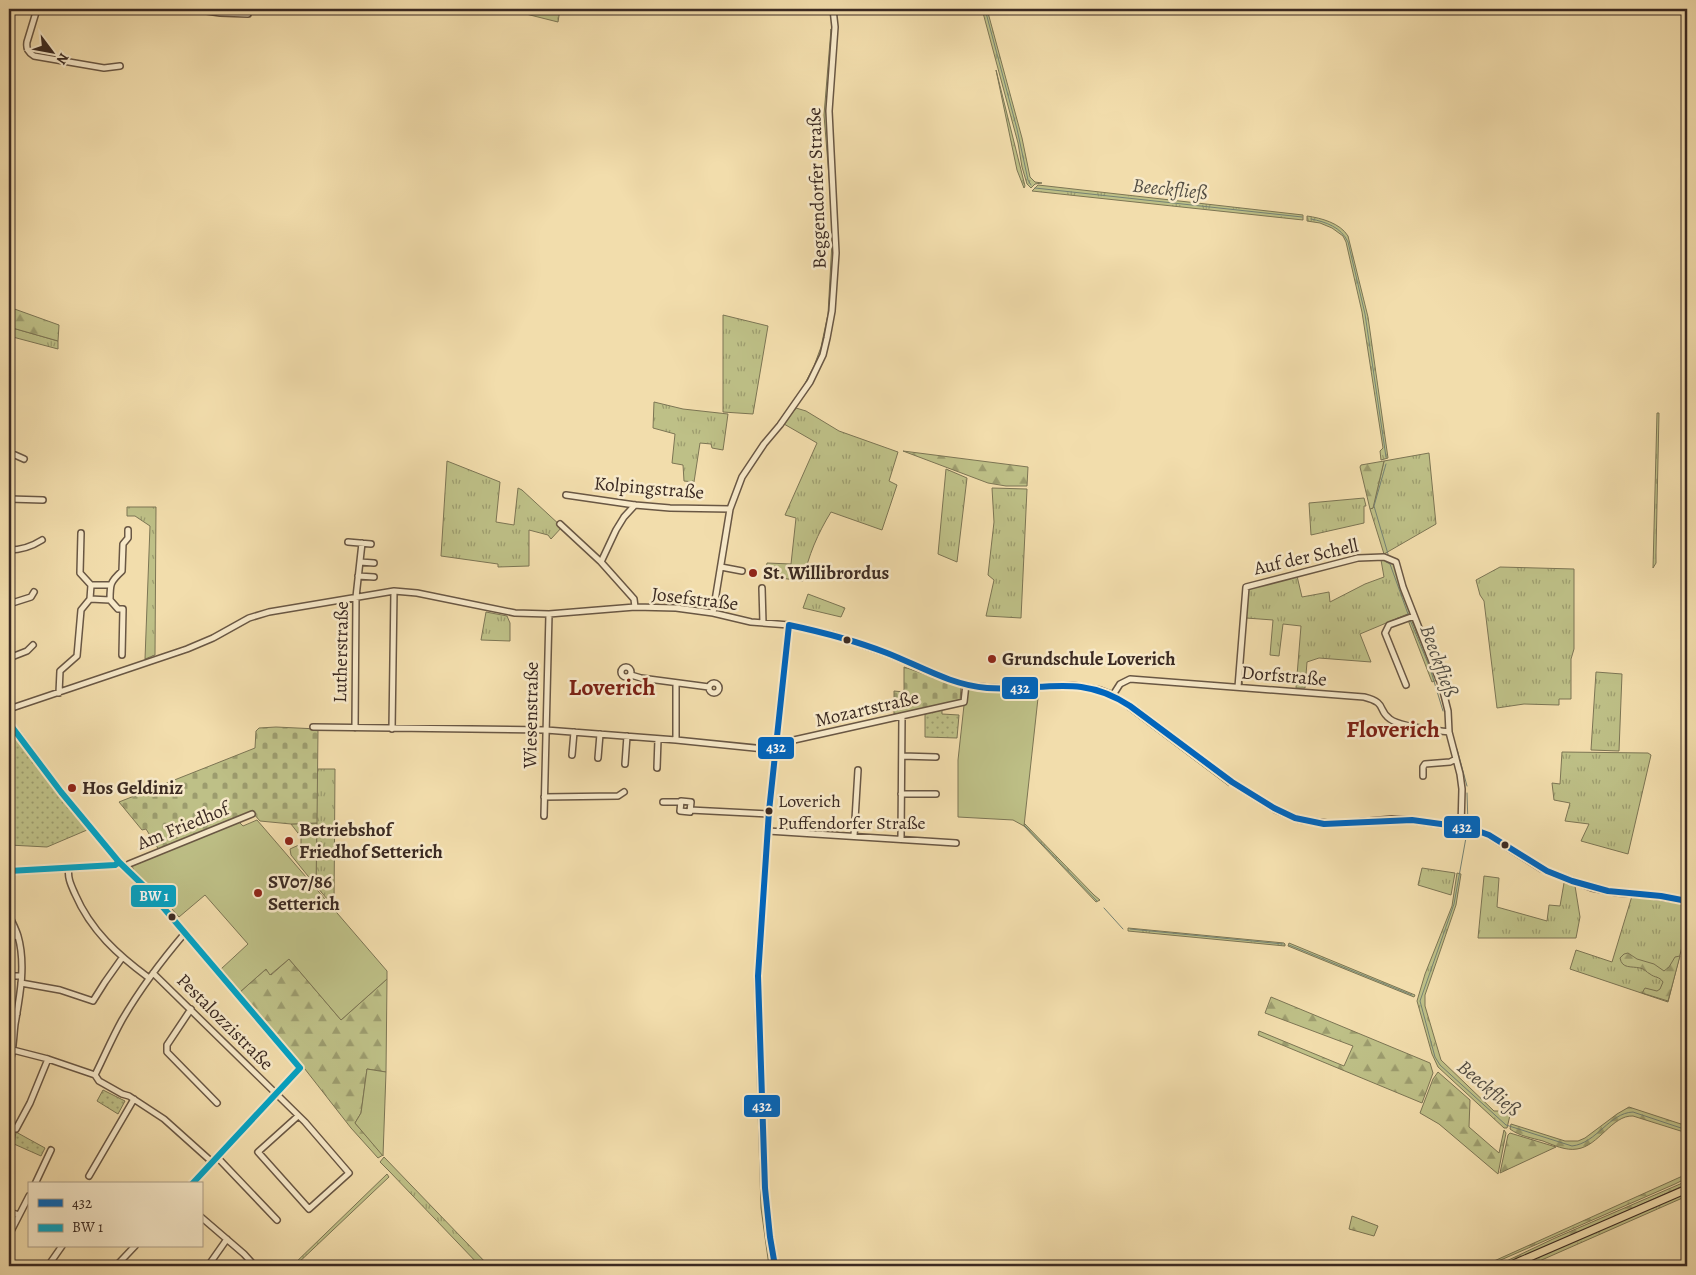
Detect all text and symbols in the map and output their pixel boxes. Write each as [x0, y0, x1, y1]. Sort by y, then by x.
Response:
north arrow [28, 28, 78, 78]
text: N [52, 49, 73, 68]
street label: Beggendorfer Straße [801, 107, 833, 269]
water label: Beeckfließ [1131, 172, 1209, 206]
street label: Kolpingstraße [593, 470, 705, 506]
street label: Auf der Schell [1250, 532, 1361, 582]
place label: St. Willibrordus [763, 560, 890, 586]
marker: St. Willibrordus [747, 567, 759, 579]
street label: Josefstraße [650, 581, 740, 617]
street label: Lutherstraße [327, 601, 355, 703]
water label: Beeckfließ [1413, 621, 1465, 701]
unlabelled marker [842, 635, 852, 645]
place label: Grundschule Loverich [1002, 646, 1176, 672]
marker: Grundschule Loverich [986, 653, 998, 665]
street label: Dorfstraße [1240, 659, 1328, 693]
street label: Wiesenstraße [517, 661, 545, 770]
district label: Loverich [569, 671, 655, 703]
line badge: 432 [1001, 676, 1039, 700]
text: 432 [1010, 679, 1030, 698]
street label: Mozartstraße [812, 684, 922, 734]
district label: Floverich [1346, 713, 1440, 745]
line badge: 432 [757, 736, 795, 760]
text: 432 [766, 738, 786, 757]
place label: Hos Geldiniz [82, 775, 183, 801]
marker: Hos Geldiniz [66, 782, 78, 794]
place label: Loverich Puffendorfer Straße [778, 789, 926, 835]
street label: Am Friedhof [132, 795, 235, 857]
marker: Loverich Puffendorfer Straße [764, 806, 774, 816]
line badge: 432 [1443, 815, 1481, 839]
place label: Betriebshof Friedhof Setterich [299, 817, 443, 865]
text: 432 [1452, 818, 1472, 837]
marker: Betriebshof Friedhof Setterich [283, 835, 295, 847]
unlabelled marker [1500, 840, 1510, 850]
place label: SV07/86 Setterich [268, 869, 340, 917]
line badge: BW 1 [130, 884, 177, 908]
text: BW 1 [139, 887, 169, 906]
marker: SV07/86 Setterich [252, 887, 264, 899]
unlabelled marker [167, 912, 177, 922]
street label: Pestalozzistraße [171, 968, 279, 1076]
water label: Beeckfließ [1452, 1054, 1526, 1122]
line badge: 432 [743, 1094, 781, 1118]
text: 432 [752, 1097, 772, 1116]
legend [28, 1182, 202, 1248]
text: 432 [72, 1193, 92, 1213]
text: BW 1 [72, 1217, 103, 1237]

